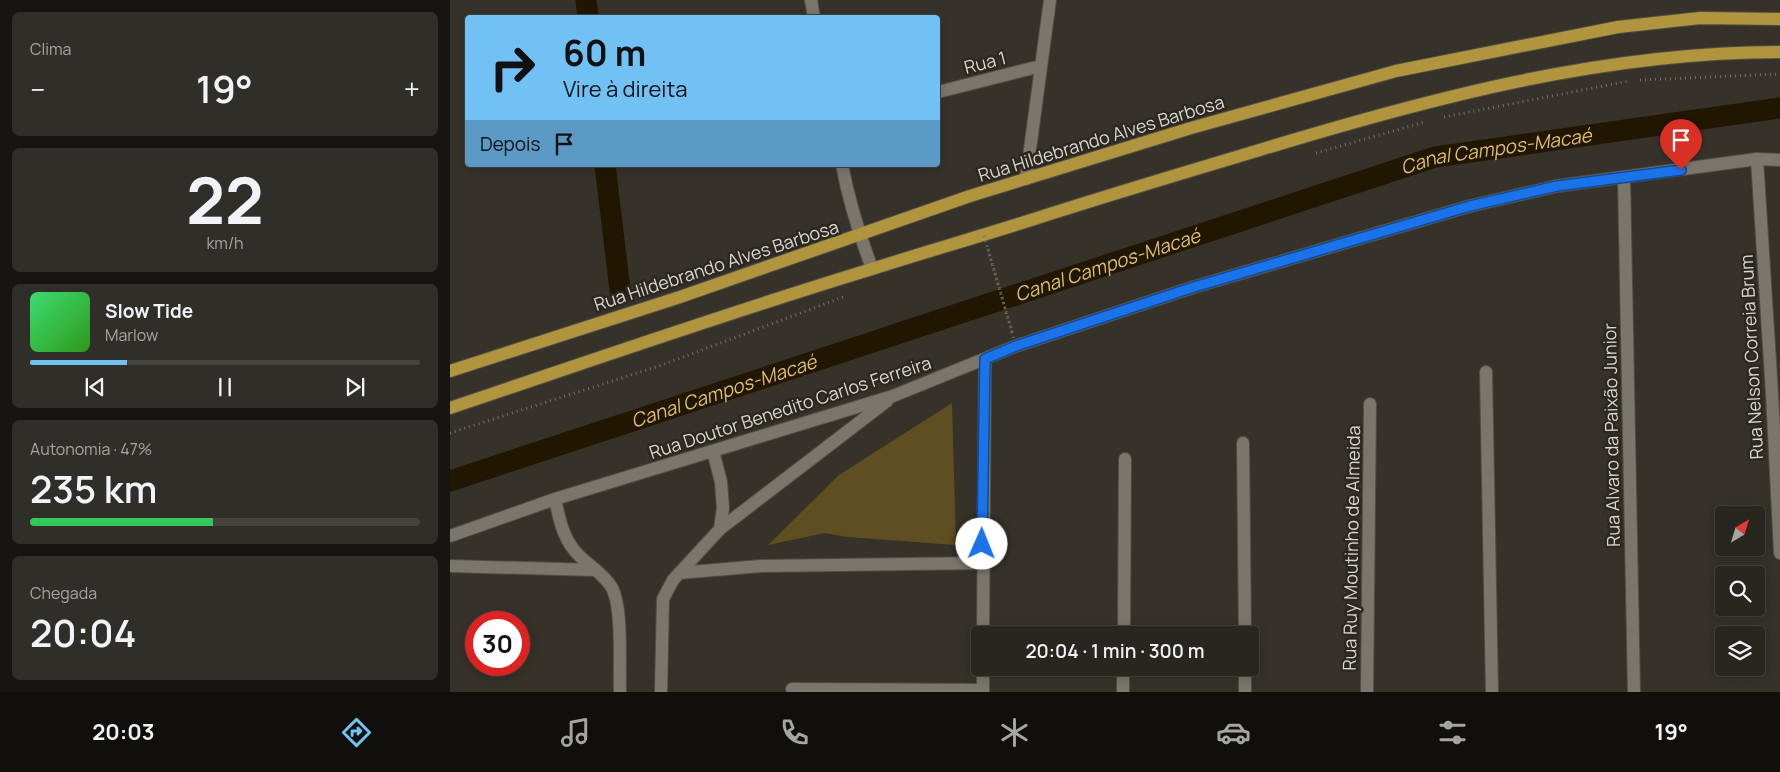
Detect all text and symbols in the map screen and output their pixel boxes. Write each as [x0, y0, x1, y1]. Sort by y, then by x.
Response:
text: 60 m [563, 29, 646, 77]
icon: right [480, 35, 545, 100]
text: Clima [30, 38, 71, 60]
street label: Rua 1 [961, 45, 1009, 79]
text: 19° [196, 62, 253, 114]
text: − [30, 70, 45, 108]
text: + [404, 70, 420, 108]
text: Vire à direita [563, 74, 687, 104]
street label: Rua Hildebrando Alves Barbosa [975, 89, 1227, 187]
pin [1660, 119, 1702, 170]
water label: Canal Campos-Macaé [1397, 122, 1595, 181]
icon: arrive [1667, 126, 1695, 154]
icon: arrive [550, 130, 578, 158]
text: Depois [480, 131, 540, 157]
text: 22 [186, 155, 264, 244]
street label: Rua Hildebrando Alves Barbosa [591, 214, 841, 316]
water label: Canal Campos-Macaé [1011, 222, 1205, 307]
text: km/h [206, 232, 244, 254]
street label: Rua Nelson Correia Brum [1734, 254, 1768, 460]
text: Slow Tide [105, 298, 193, 324]
street label: Rua Alvaro da Paixão Junior [1597, 322, 1625, 547]
text: Marlow [105, 324, 158, 346]
water label: Canal Campos-Macaé [628, 348, 821, 434]
street label: Rua Doutor Benedito Carlos Ferreira [646, 350, 934, 464]
icon: previous [81, 373, 109, 401]
icon: pause [211, 373, 239, 401]
icon: next [341, 373, 369, 401]
street label: Rua Ruy Moutinho de Almeida [1337, 425, 1365, 671]
text: Autonomia · 47% [30, 438, 152, 460]
text: 235 km [30, 462, 157, 514]
north arrow [1715, 506, 1765, 556]
map controls [1715, 506, 1765, 676]
position arrow [955, 517, 1007, 569]
button: search [1715, 566, 1765, 616]
text: Chegada [30, 582, 97, 604]
text: 20:04 [30, 606, 136, 658]
speed limit sign: 30 [465, 611, 530, 676]
button: layers [1715, 626, 1765, 676]
text: 20:04 · 1 min · 300 m [1025, 638, 1205, 664]
icon: directions [339, 715, 374, 750]
icon: music [558, 715, 593, 750]
icon: phone [777, 715, 812, 750]
icon: climate [997, 715, 1032, 750]
icon: car [1216, 715, 1251, 750]
icon: filters [1435, 715, 1470, 750]
text: 20:03 [92, 717, 155, 747]
text: 19° [1655, 717, 1688, 747]

